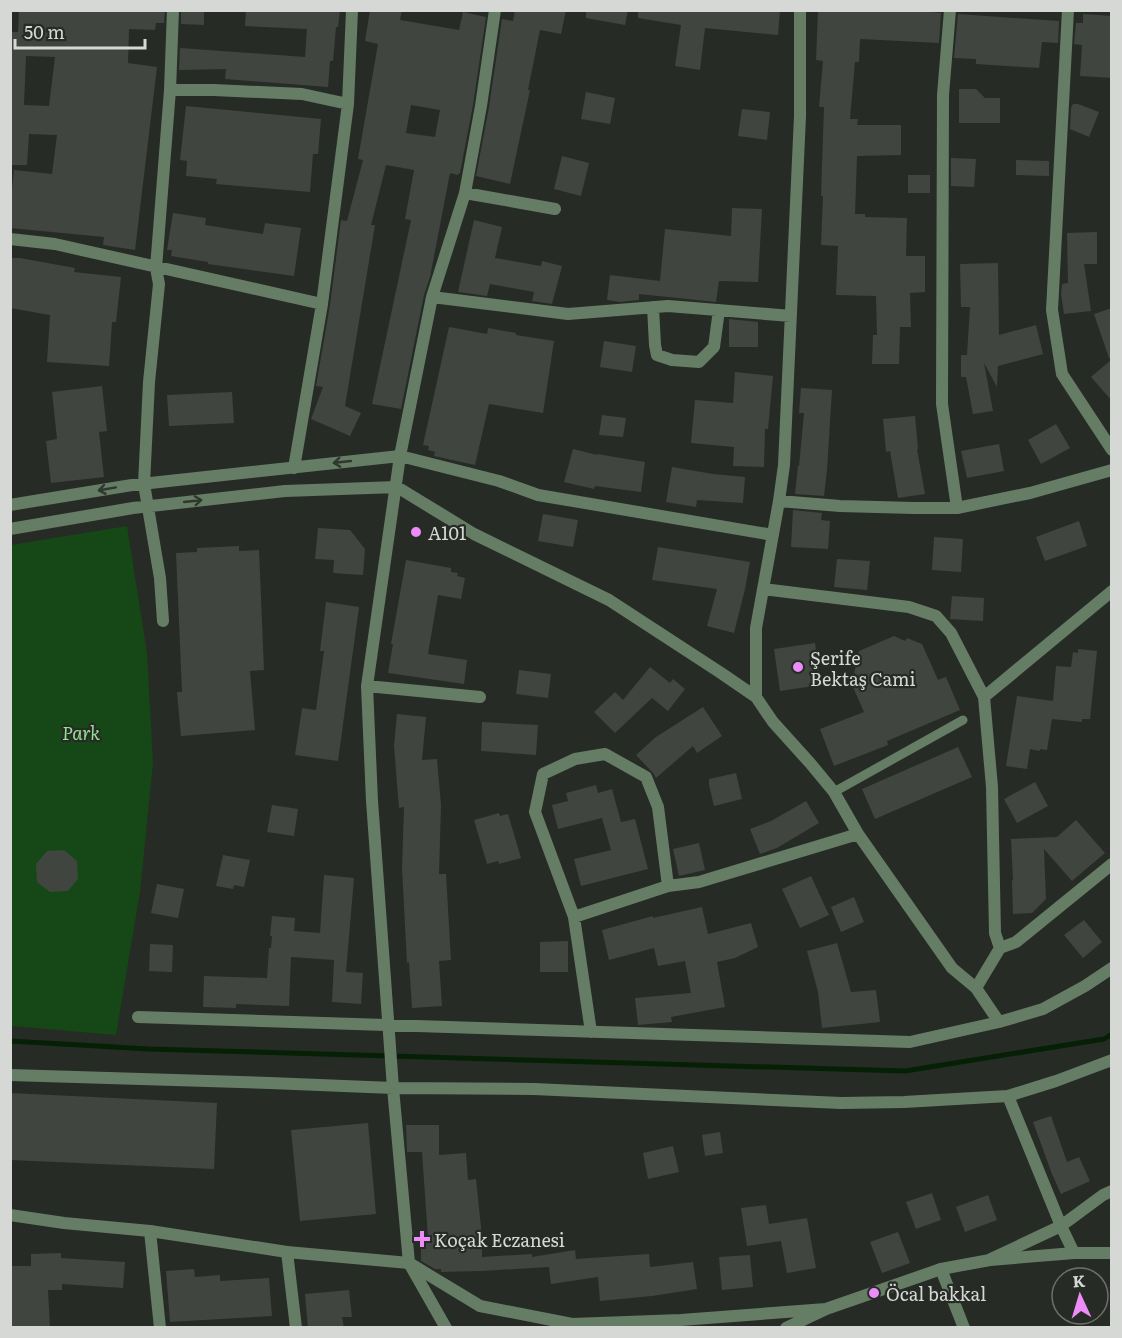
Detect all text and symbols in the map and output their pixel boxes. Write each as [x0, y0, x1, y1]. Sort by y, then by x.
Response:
scale bar [15, 12, 146, 50]
text: 50 m [24, 18, 65, 45]
one-way arrow [333, 457, 353, 468]
one-way arrow [97, 484, 117, 495]
one-way arrow [182, 496, 202, 507]
place label: A101 [428, 519, 466, 546]
marker: A101 [409, 525, 423, 539]
place label: Şerife Bektaş Cami [810, 644, 916, 692]
marker: Şerife Bektaş Cami [791, 660, 805, 674]
park label: Park [62, 719, 100, 746]
place label: Koçak Eczanesi [434, 1226, 565, 1253]
marker: Koçak Eczanesi [415, 1232, 429, 1246]
north arrow [1050, 1266, 1110, 1326]
text: K [1072, 1268, 1086, 1292]
place label: Öcal bakkal [886, 1280, 986, 1307]
marker: Öcal bakkal [867, 1286, 881, 1300]

